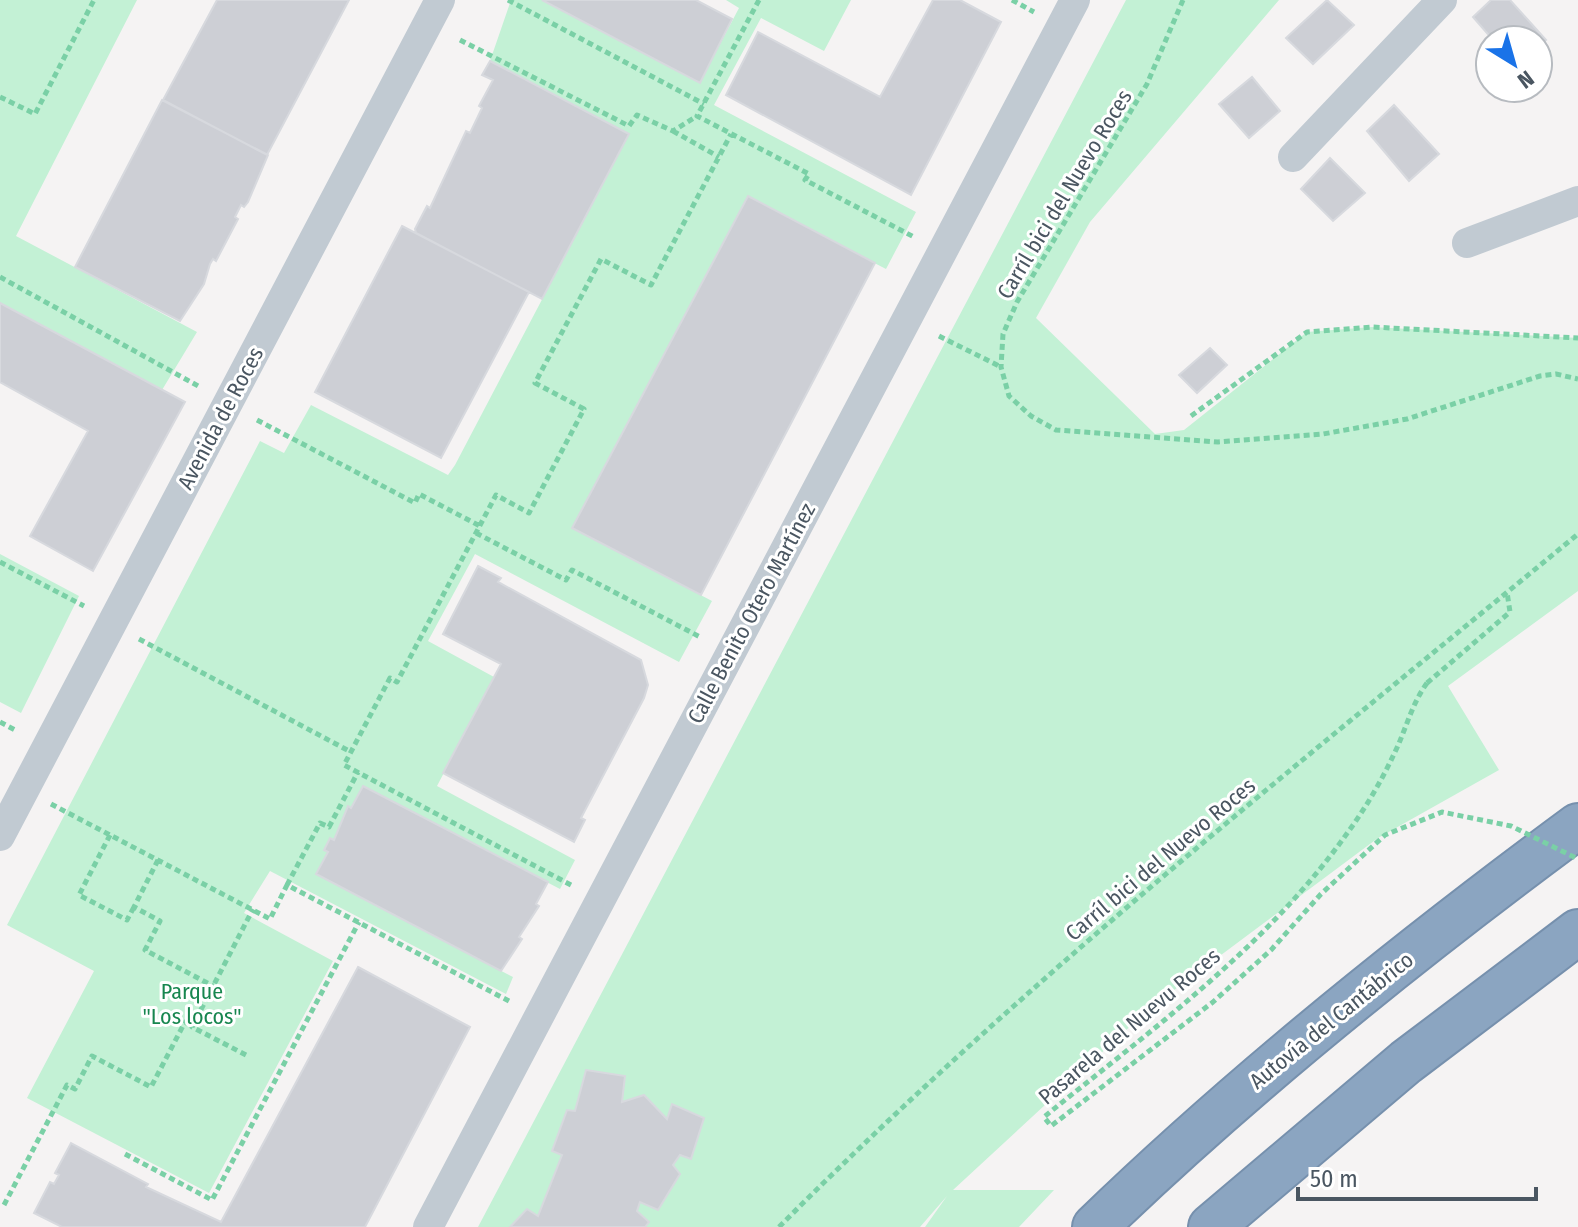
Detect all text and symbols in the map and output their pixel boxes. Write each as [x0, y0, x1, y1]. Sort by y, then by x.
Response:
north arrow [1474, 24, 1554, 104]
text: N [1512, 65, 1539, 94]
street label: Carríl bici del Nuevo Roces [991, 85, 1138, 304]
street label: Avenida de Roces [172, 342, 269, 494]
street label: Calle Benito Otero Martínez [682, 498, 821, 728]
street label: Carríl bici del Nuevo Roces [1060, 772, 1261, 947]
street label: Pasarela del Nuevu Roces [1033, 942, 1226, 1110]
street label: Autovía del Cantábrico [1244, 946, 1419, 1095]
park label: Parque "Los locos" [143, 978, 241, 1030]
scale bar [1298, 1151, 1536, 1201]
text: 50 m [1310, 1165, 1358, 1193]

